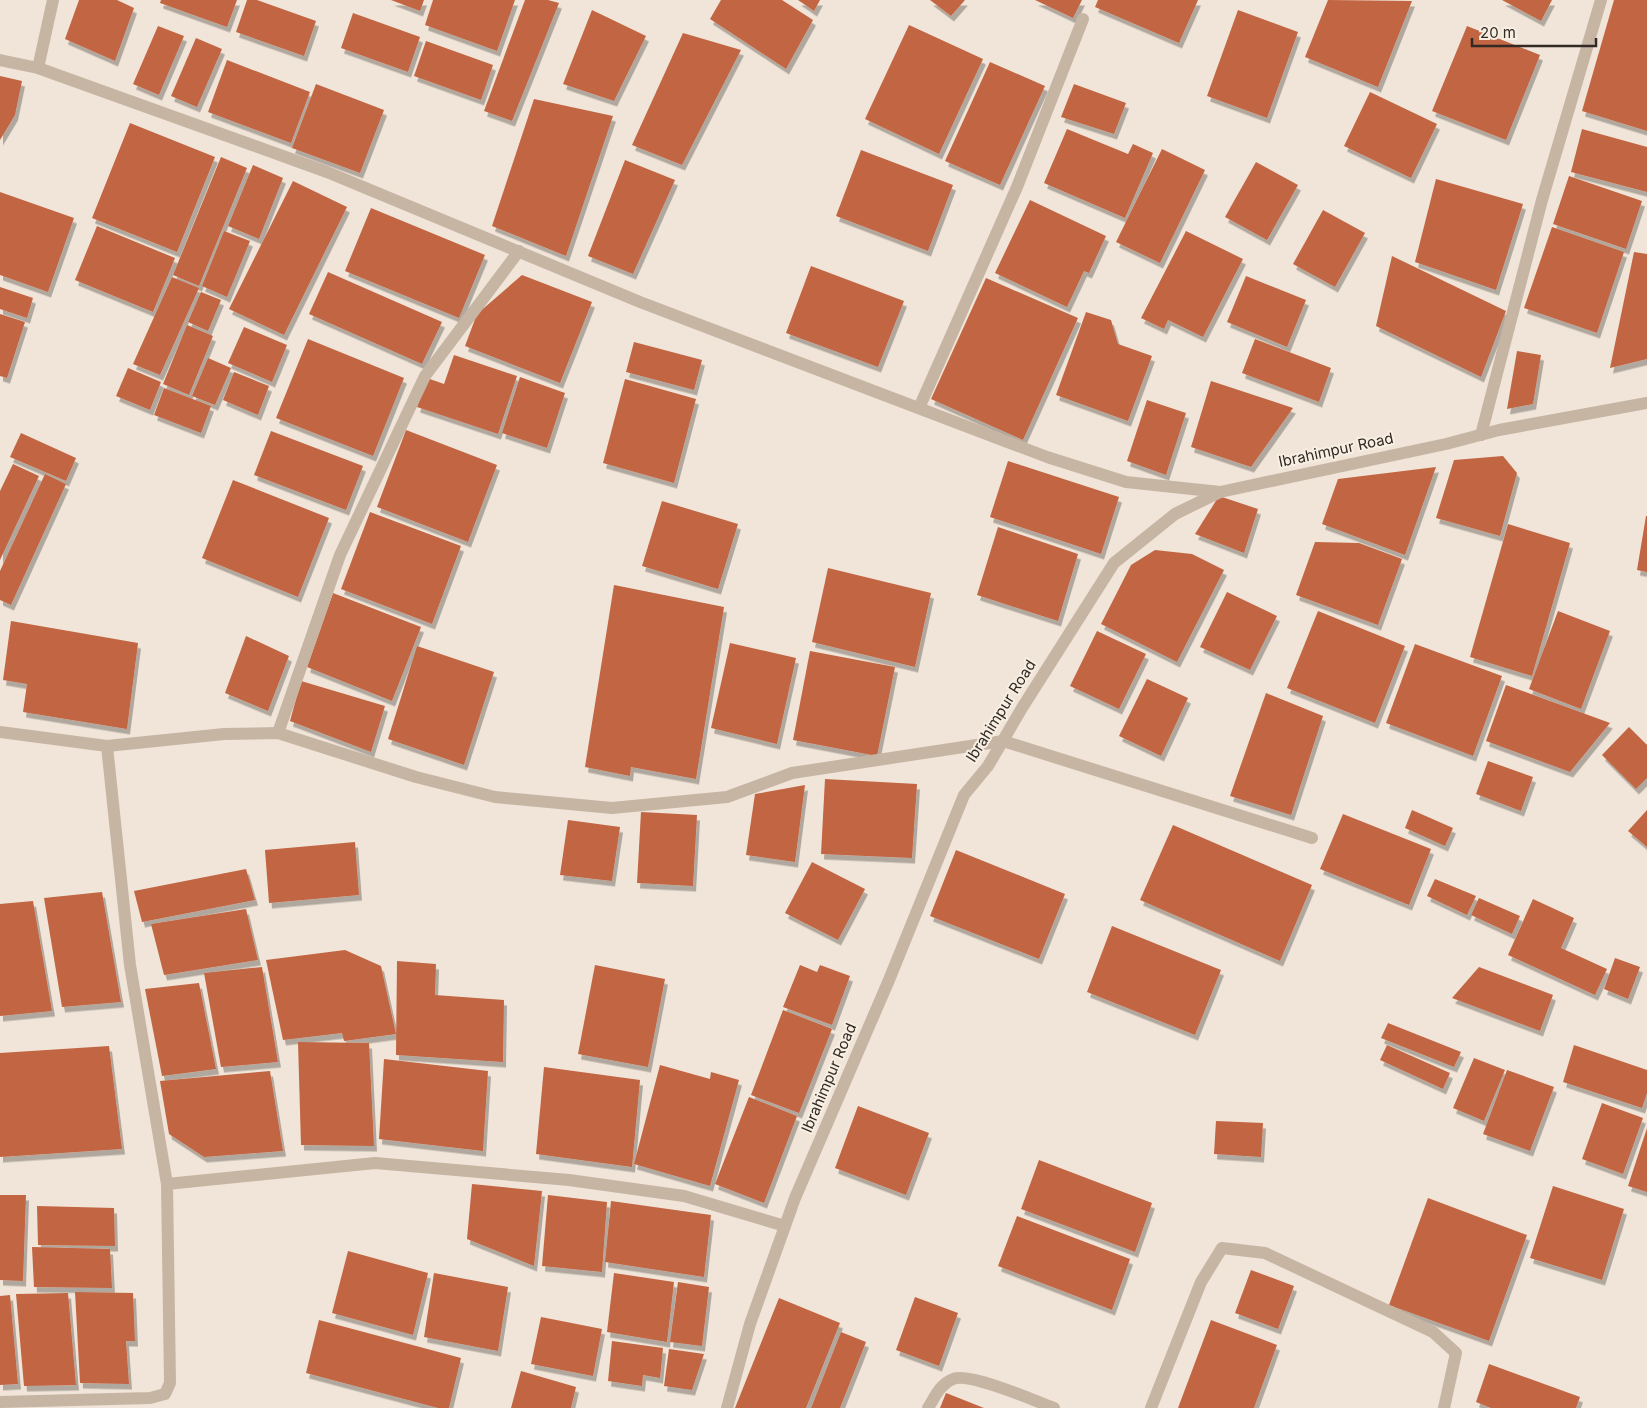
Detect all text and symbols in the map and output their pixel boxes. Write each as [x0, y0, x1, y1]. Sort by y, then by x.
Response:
scale bar [1472, 15, 1596, 47]
text: 20 m [1480, 23, 1516, 42]
street label: Ibrahimpur Road [1277, 428, 1395, 471]
street label: Ibrahimpur Road [962, 656, 1040, 765]
street label: Ibrahimpur Road [797, 1020, 860, 1135]

